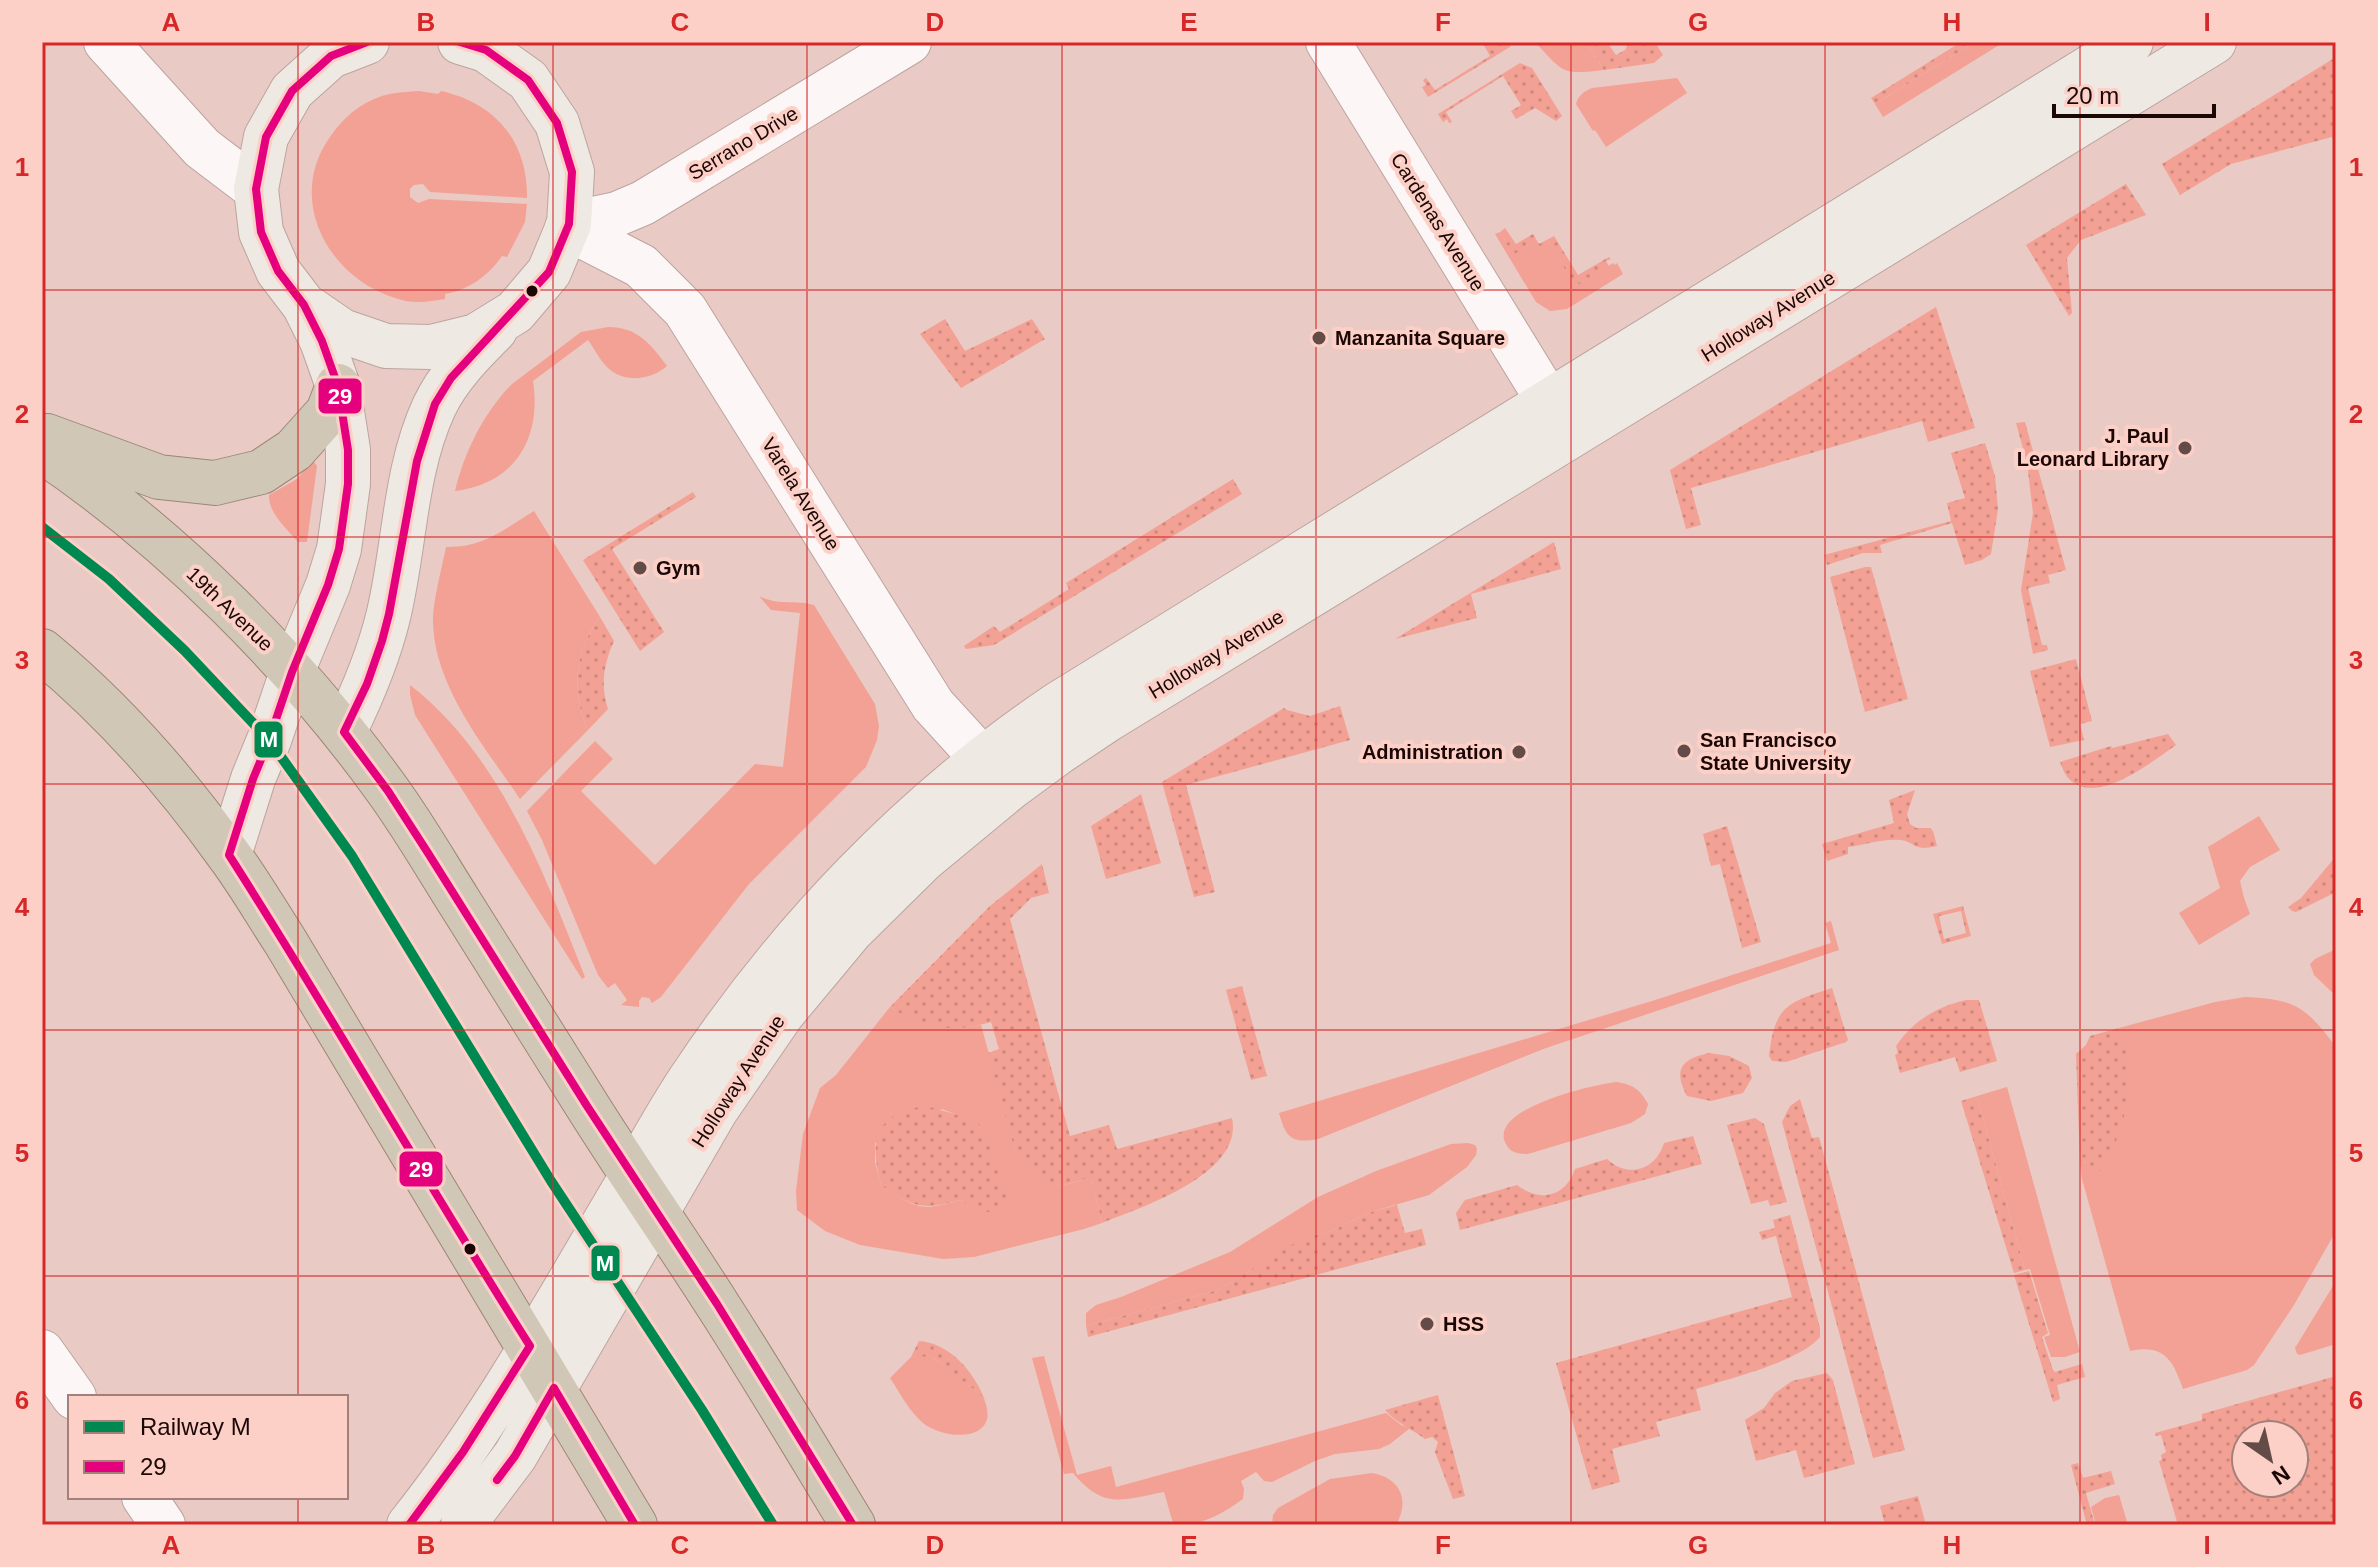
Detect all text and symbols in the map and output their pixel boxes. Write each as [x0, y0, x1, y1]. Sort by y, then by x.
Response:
text: A [162, 7, 181, 37]
text: B [417, 7, 435, 37]
text: C [671, 7, 690, 37]
text: D [926, 7, 944, 37]
text: E [1180, 7, 1198, 37]
text: F [1435, 7, 1451, 37]
text: G [1688, 7, 1708, 37]
text: H [1943, 7, 1961, 37]
text: I [2203, 7, 2211, 37]
scale bar [2054, 68, 2214, 118]
text: 20 m [2066, 82, 2119, 109]
street label: Serrano Drive [684, 102, 802, 184]
street label: Cardenas Avenue [1387, 149, 1489, 295]
text: 1 [15, 152, 29, 182]
text: 1 [2349, 152, 2363, 182]
street label: Holloway Avenue [1697, 266, 1839, 366]
unlabelled marker [524, 283, 540, 299]
place label: Manzanita Square [1335, 327, 1505, 349]
marker: Manzanita Square [1310, 329, 1328, 347]
line badge: 29 [317, 377, 363, 415]
text: 29 [328, 384, 352, 409]
text: 2 [15, 399, 29, 429]
text: 2 [2349, 399, 2363, 429]
place label: J. Paul Leonard Library [2017, 425, 2170, 470]
street label: Varela Avenue [758, 434, 844, 554]
marker: J. Paul Leonard Library [2176, 439, 2194, 457]
place label: Gym [656, 557, 700, 579]
marker: Gym [631, 559, 649, 577]
street label: 19th Avenue [182, 563, 278, 655]
street label: Holloway Avenue [1145, 605, 1287, 703]
text: 3 [15, 645, 29, 675]
text: 3 [2349, 645, 2363, 675]
line badge: M [253, 720, 284, 759]
text: M [260, 727, 278, 752]
place label: San Francisco State University [1700, 729, 1852, 774]
place label: Administration [1362, 741, 1503, 763]
marker: San Francisco State University [1675, 742, 1693, 760]
marker: Administration [1510, 743, 1528, 761]
text: 4 [15, 892, 30, 922]
text: 4 [2349, 892, 2364, 922]
street label: Holloway Avenue [687, 1011, 789, 1151]
text: 5 [15, 1138, 29, 1168]
text: 5 [2349, 1138, 2363, 1168]
line badge: 29 [398, 1150, 444, 1188]
text: 29 [409, 1157, 433, 1182]
unlabelled marker [462, 1241, 478, 1257]
line badge: M [590, 1244, 621, 1282]
text: M [596, 1251, 614, 1276]
place label: HSS [1443, 1313, 1484, 1335]
marker: HSS [1418, 1315, 1436, 1333]
text: 6 [15, 1385, 29, 1415]
text: 6 [2349, 1385, 2363, 1415]
legend [68, 1395, 348, 1499]
text: Railway M [140, 1413, 251, 1440]
north arrow [2230, 1419, 2310, 1499]
text: 29 [140, 1453, 167, 1480]
text: N [2267, 1460, 2294, 1490]
text: A [162, 1530, 181, 1560]
text: B [417, 1530, 435, 1560]
text: C [671, 1530, 690, 1560]
text: D [926, 1530, 944, 1560]
text: E [1180, 1530, 1198, 1560]
text: F [1435, 1530, 1451, 1560]
text: G [1688, 1530, 1708, 1560]
text: H [1943, 1530, 1961, 1560]
text: I [2203, 1530, 2211, 1560]

